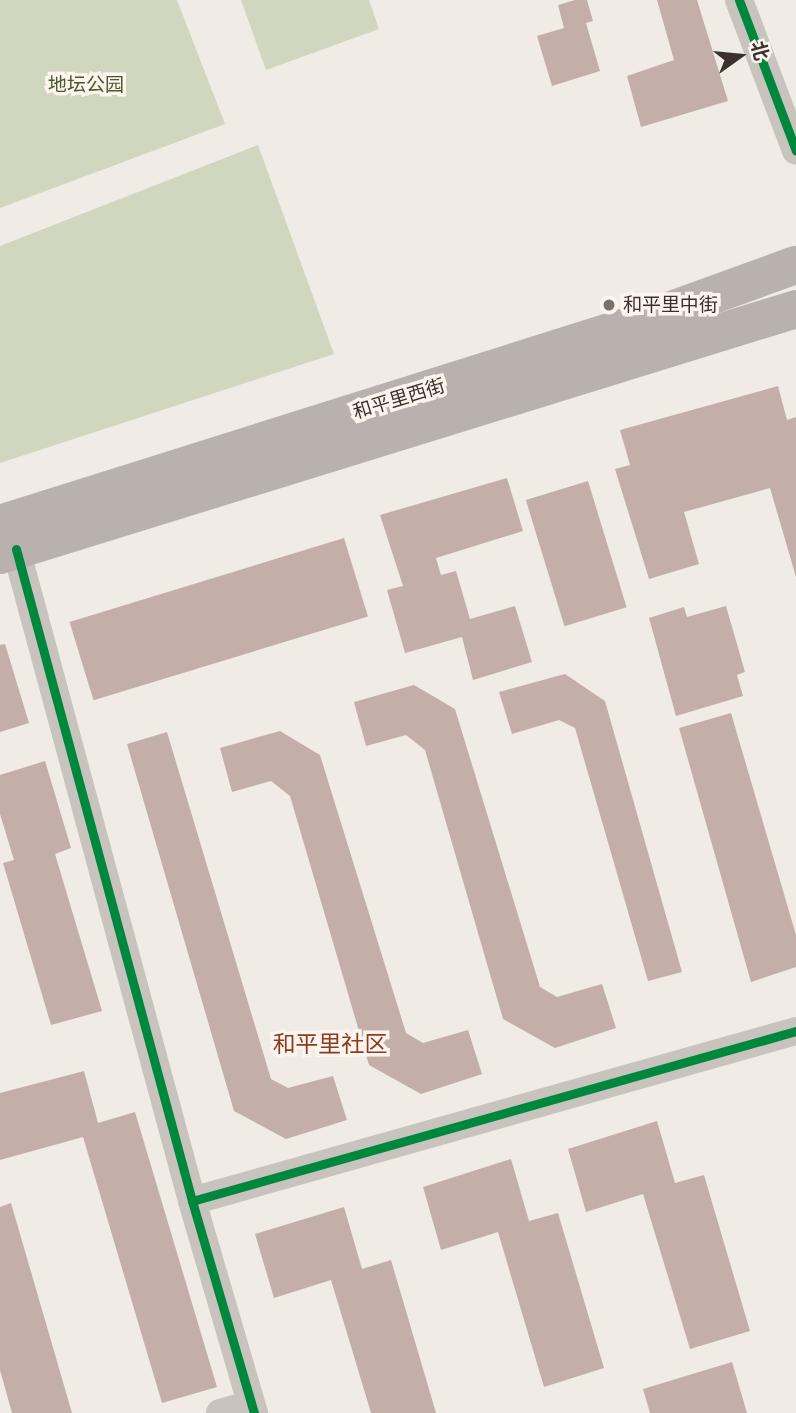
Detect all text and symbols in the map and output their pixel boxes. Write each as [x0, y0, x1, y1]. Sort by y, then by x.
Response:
north arrow [705, 21, 775, 91]
text: 北 [747, 39, 773, 63]
park label: 地坛公园 [48, 74, 124, 96]
place label: 和平里中街 [623, 294, 718, 316]
marker: 和平里中街 [601, 297, 617, 313]
street label: 和平里西街 [350, 374, 448, 424]
district label: 和平里社区 [273, 1030, 387, 1058]

